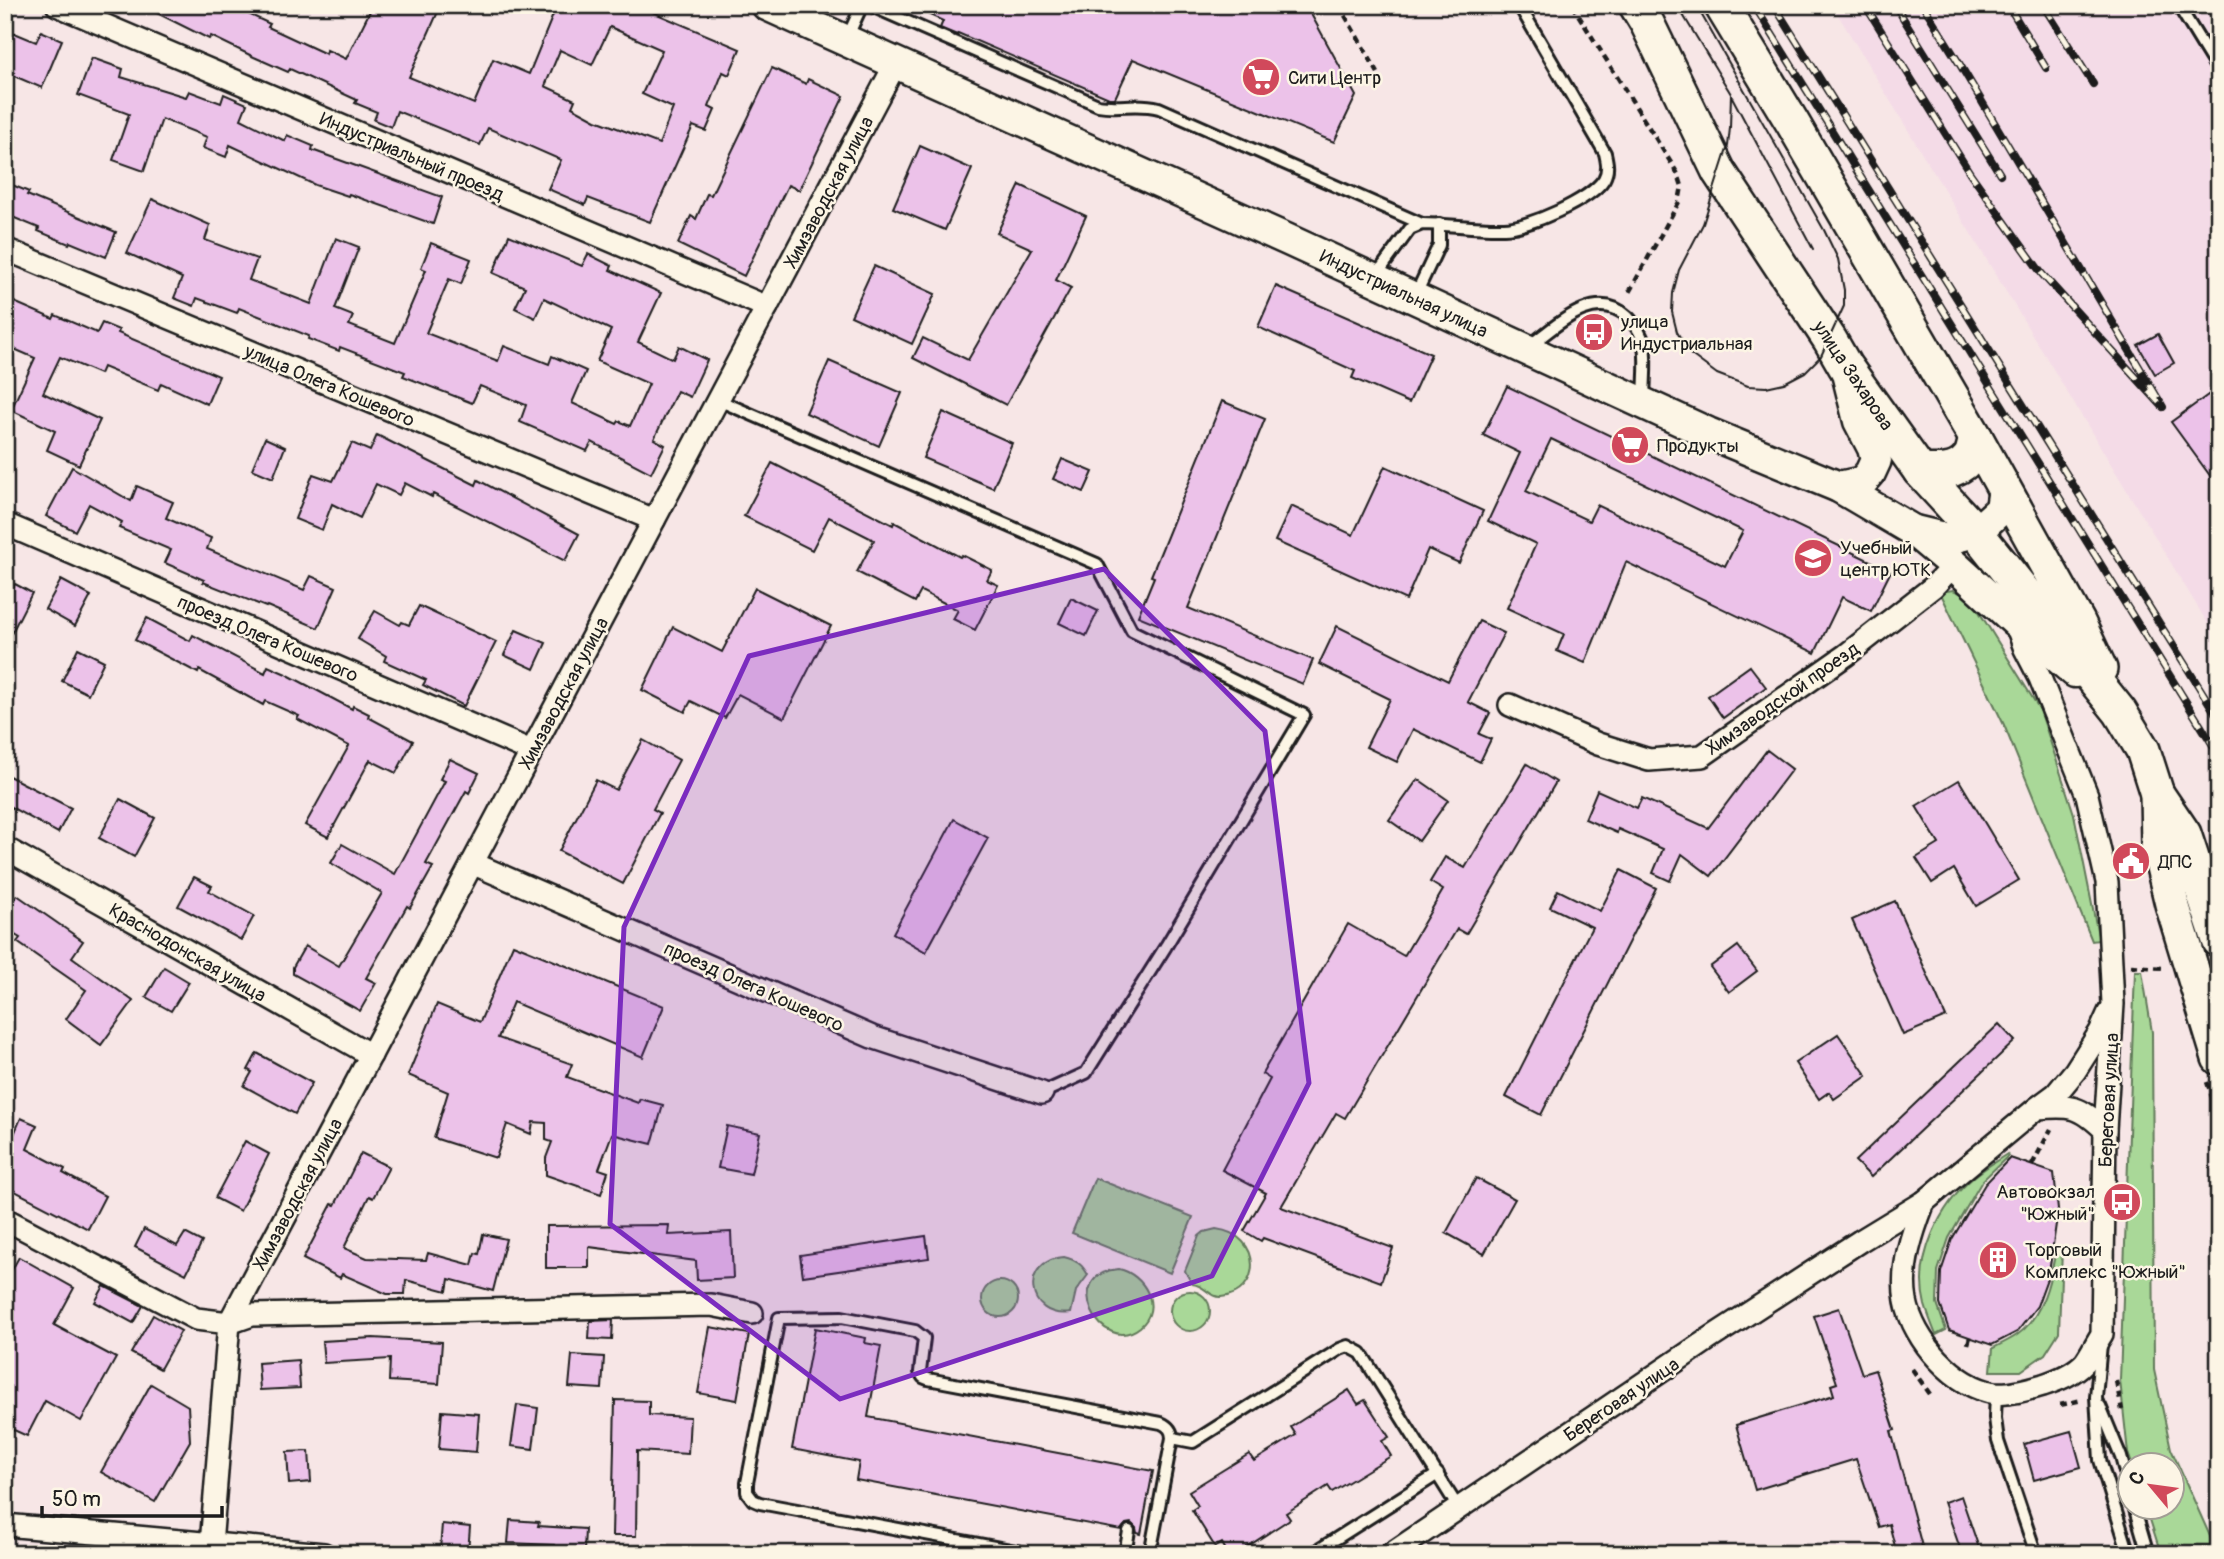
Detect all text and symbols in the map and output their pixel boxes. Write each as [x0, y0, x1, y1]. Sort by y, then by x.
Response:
supermarket icon: Сити Центр [1240, 56, 1282, 98]
place label: Сити Центр [1288, 66, 1381, 90]
street label: Индустриальный проезд [316, 107, 508, 207]
street label: Химзаводская улица [779, 112, 879, 273]
street label: Индустриальная улица [1316, 244, 1492, 343]
place label: улица Индустриальная [1620, 310, 1752, 356]
bus stop icon: улица Индустриальная [1573, 311, 1615, 353]
street label: улица Захарова [1807, 315, 1899, 435]
street label: улица Олега Кошевого [240, 339, 418, 433]
supermarket icon: Продукты [1609, 424, 1651, 466]
place label: Продукты [1657, 434, 1739, 458]
place label: Учебный центр ЮТК [1840, 536, 1931, 582]
school or university icon: Учебный центр ЮТК [1792, 537, 1834, 579]
street label: проезд Олега Кошевого [174, 590, 362, 688]
street label: Химзаводская улица [514, 613, 614, 774]
street label: Химзаводской проезд [1701, 637, 1864, 761]
public building icon: ДПС [2110, 840, 2152, 882]
place label: ДПС [2157, 850, 2193, 874]
street label: Краснодонская улица [105, 898, 271, 1008]
street label: проезд Олега Кошевого [660, 937, 847, 1037]
street label: Береговая улица [2093, 1032, 2125, 1168]
street label: Химзаводская улица [248, 1114, 348, 1275]
place label: Автовокзал "Южный" [1996, 1180, 2095, 1226]
bus stop icon: Автовокзал "Южный" [2101, 1181, 2143, 1223]
place label: Торговый Комплекс "Южный" [2025, 1238, 2186, 1284]
building icon: Торговый Комплекс "Южный" [1977, 1239, 2019, 1281]
street label: Береговая улица [1559, 1352, 1684, 1447]
north arrow [2116, 1450, 2186, 1520]
text: С [2124, 1467, 2150, 1489]
scale bar [42, 1475, 222, 1519]
text: 50 m [52, 1486, 101, 1513]

